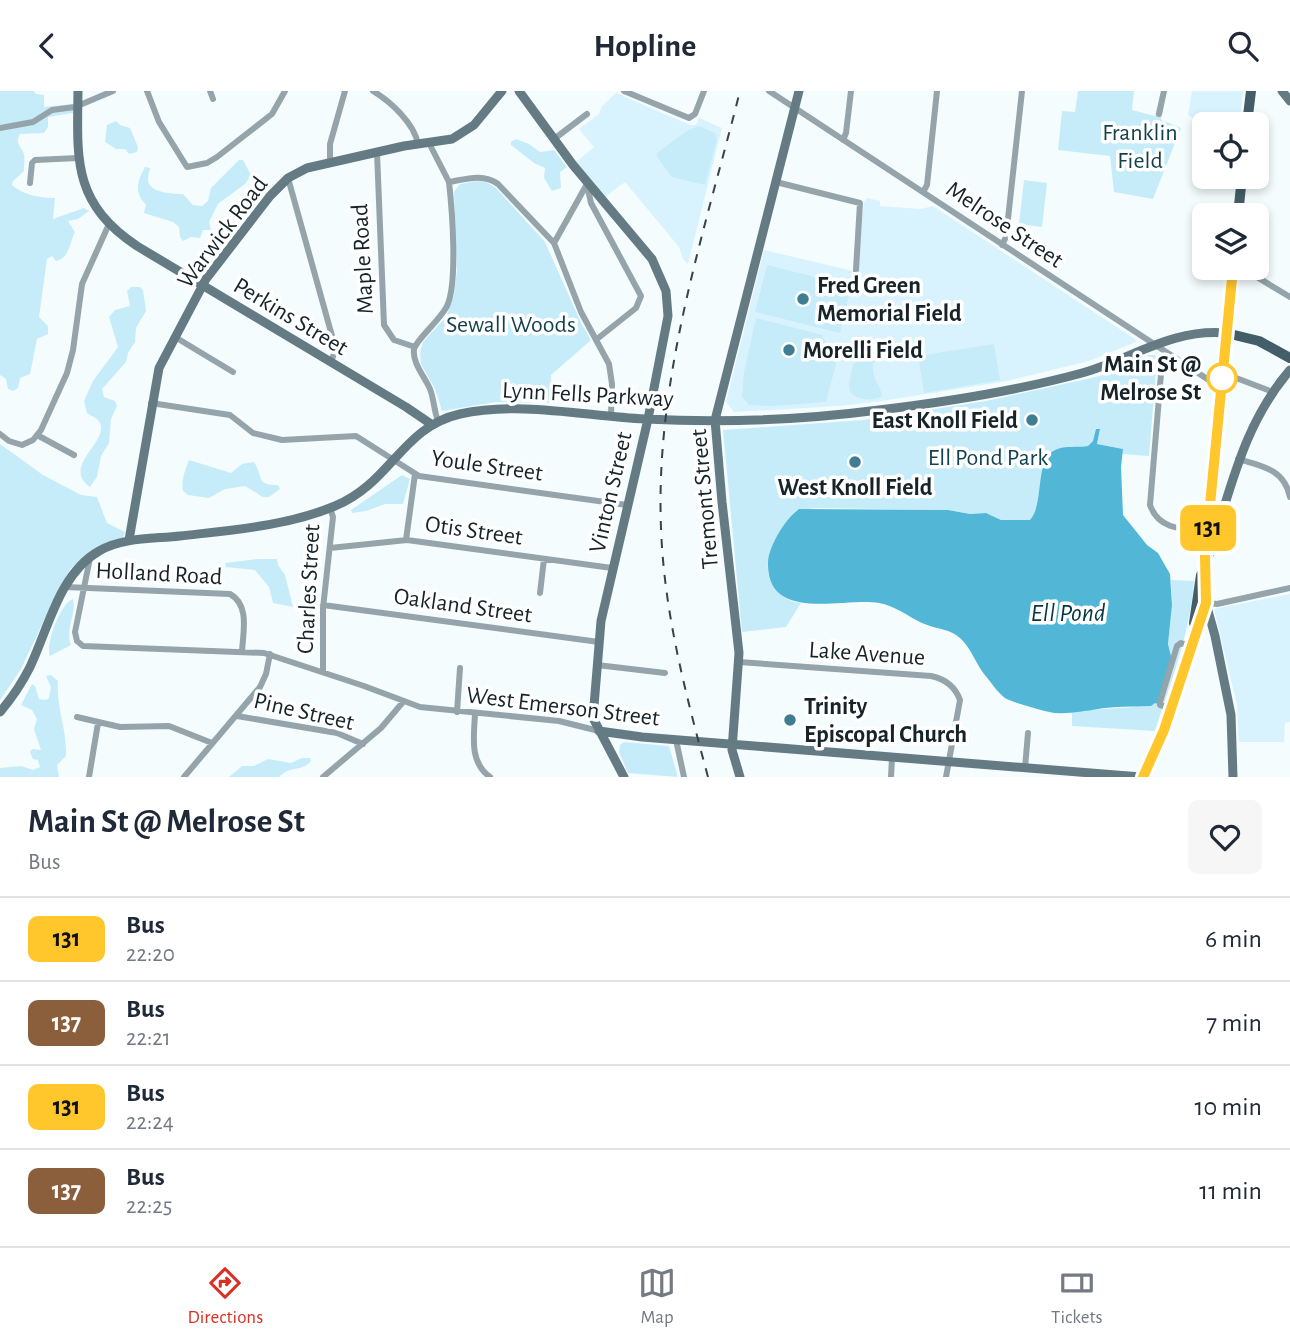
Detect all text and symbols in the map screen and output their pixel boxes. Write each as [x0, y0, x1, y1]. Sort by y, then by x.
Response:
icon: back [28, 27, 66, 65]
icon: search [1224, 27, 1262, 65]
text: Hopline [594, 30, 696, 62]
map controls [1192, 112, 1269, 280]
button: locate [1192, 112, 1269, 189]
park label: Franklin Field [1102, 121, 1178, 173]
street label: Warwick Road [173, 172, 272, 293]
street label: Melrose Street [942, 177, 1068, 273]
street label: Maple Road [348, 203, 378, 315]
button: layers [1192, 203, 1269, 280]
street label: Perkins Street [229, 273, 352, 360]
place label: Fred Green Memorial Field [817, 274, 962, 326]
marker: Fred Green Memorial Field [795, 291, 811, 307]
park label: Sewall Woods [446, 313, 576, 337]
place label: Morelli Field [803, 339, 923, 363]
marker: Morelli Field [781, 342, 797, 358]
place label: Main St @ Melrose St [1100, 353, 1201, 405]
marker: Main St @ Melrose St [1207, 363, 1237, 393]
street label: Lynn Fells Parkway [502, 379, 674, 411]
place label: East Knoll Field [872, 409, 1018, 433]
marker: East Knoll Field [1024, 412, 1040, 428]
street label: Tremont Street [687, 428, 723, 570]
street label: Vinton Street [585, 429, 637, 555]
street label: Youle Street [429, 446, 545, 486]
park label: Ell Pond Park [928, 446, 1048, 470]
marker: West Knoll Field [847, 454, 863, 470]
place label: West Knoll Field [778, 476, 933, 500]
line badge: 131 [1168, 505, 1248, 551]
street label: Otis Street [424, 512, 524, 550]
text: 131 [1194, 516, 1222, 540]
street label: Charles Street [294, 523, 324, 655]
street label: Holland Road [95, 559, 223, 589]
street label: Oakland Street [392, 584, 534, 628]
water label: Ell Pond [1031, 600, 1106, 626]
street label: Lake Avenue [808, 638, 926, 670]
street label: West Emerson Street [465, 683, 661, 731]
street label: Pine Street [251, 689, 357, 735]
place label: Trinity Episcopal Church [804, 695, 967, 747]
marker: Trinity Episcopal Church [782, 712, 798, 728]
button: heart [1188, 800, 1262, 874]
text: Main St @ Melrose St [28, 806, 305, 839]
text: Bus [28, 851, 61, 874]
text: Bus [126, 912, 165, 938]
text: 6 min [1205, 926, 1262, 952]
text: 131 [53, 927, 80, 951]
text: 22:20 [126, 943, 175, 966]
text: Bus [126, 996, 165, 1022]
text: 7 min [1206, 1010, 1262, 1036]
text: 137 [52, 1011, 81, 1035]
text: 22:21 [126, 1027, 171, 1050]
text: Bus [126, 1080, 165, 1106]
text: 10 min [1195, 1094, 1262, 1120]
text: 131 [53, 1095, 80, 1119]
text: 22:24 [126, 1111, 174, 1134]
text: Bus [126, 1164, 165, 1190]
text: 11 min [1199, 1178, 1262, 1204]
text: 137 [52, 1179, 81, 1203]
text: 22:25 [126, 1195, 172, 1218]
tab: Directions [187, 1264, 263, 1329]
tab: Map [638, 1264, 676, 1329]
tab: Tickets [1051, 1264, 1103, 1329]

